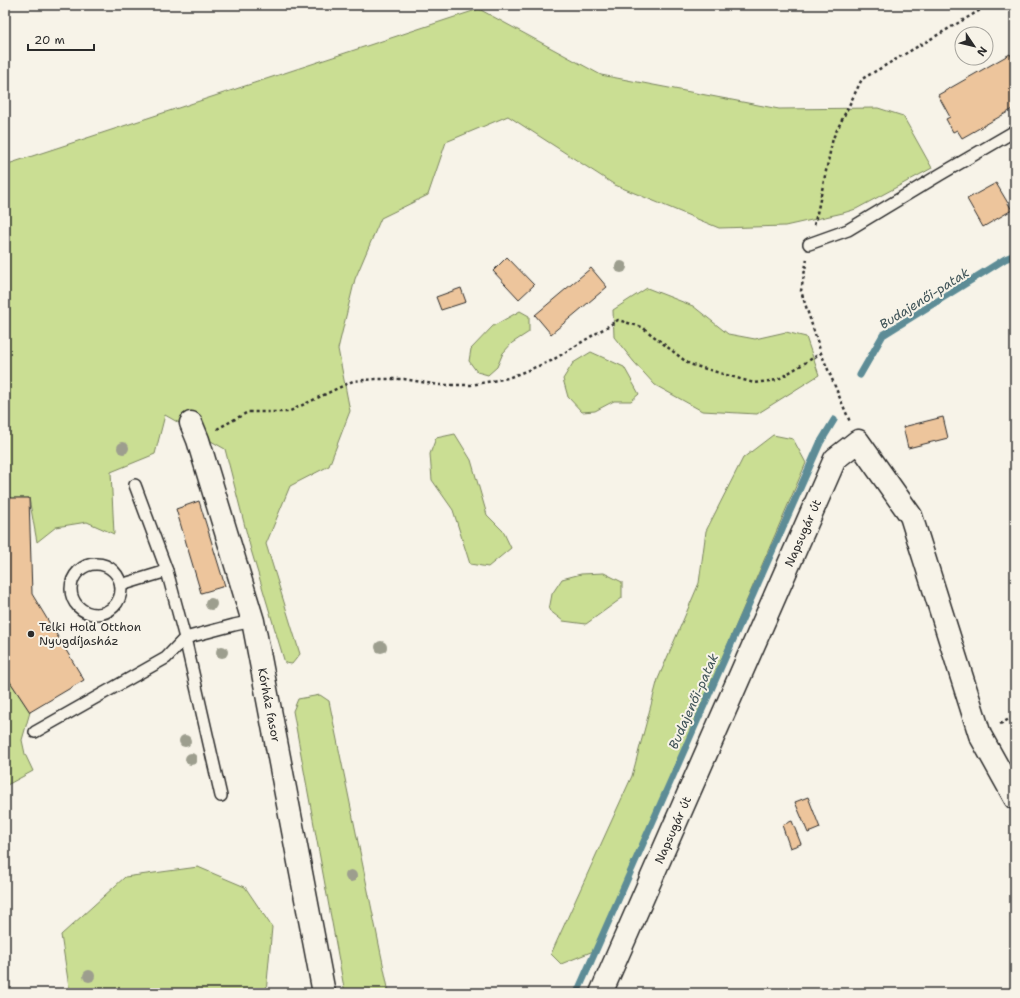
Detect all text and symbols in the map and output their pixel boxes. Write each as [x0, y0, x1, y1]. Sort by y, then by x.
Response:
scale bar [28, 26, 94, 52]
north arrow [954, 26, 994, 66]
text: 20 m [34, 32, 65, 48]
text: N [973, 44, 990, 60]
water label: Budajenői-patak [876, 264, 973, 333]
street label: Napsugár út [781, 497, 825, 569]
place label: Telki Hold Otthon Nyugdíjasház [39, 619, 141, 649]
marker: Telki Hold Otthon Nyugdíjasház [26, 629, 36, 639]
water label: Budajenői-patak [665, 650, 722, 752]
street label: Kórház fasor [254, 666, 284, 744]
street label: Napsugár út [651, 794, 695, 866]

